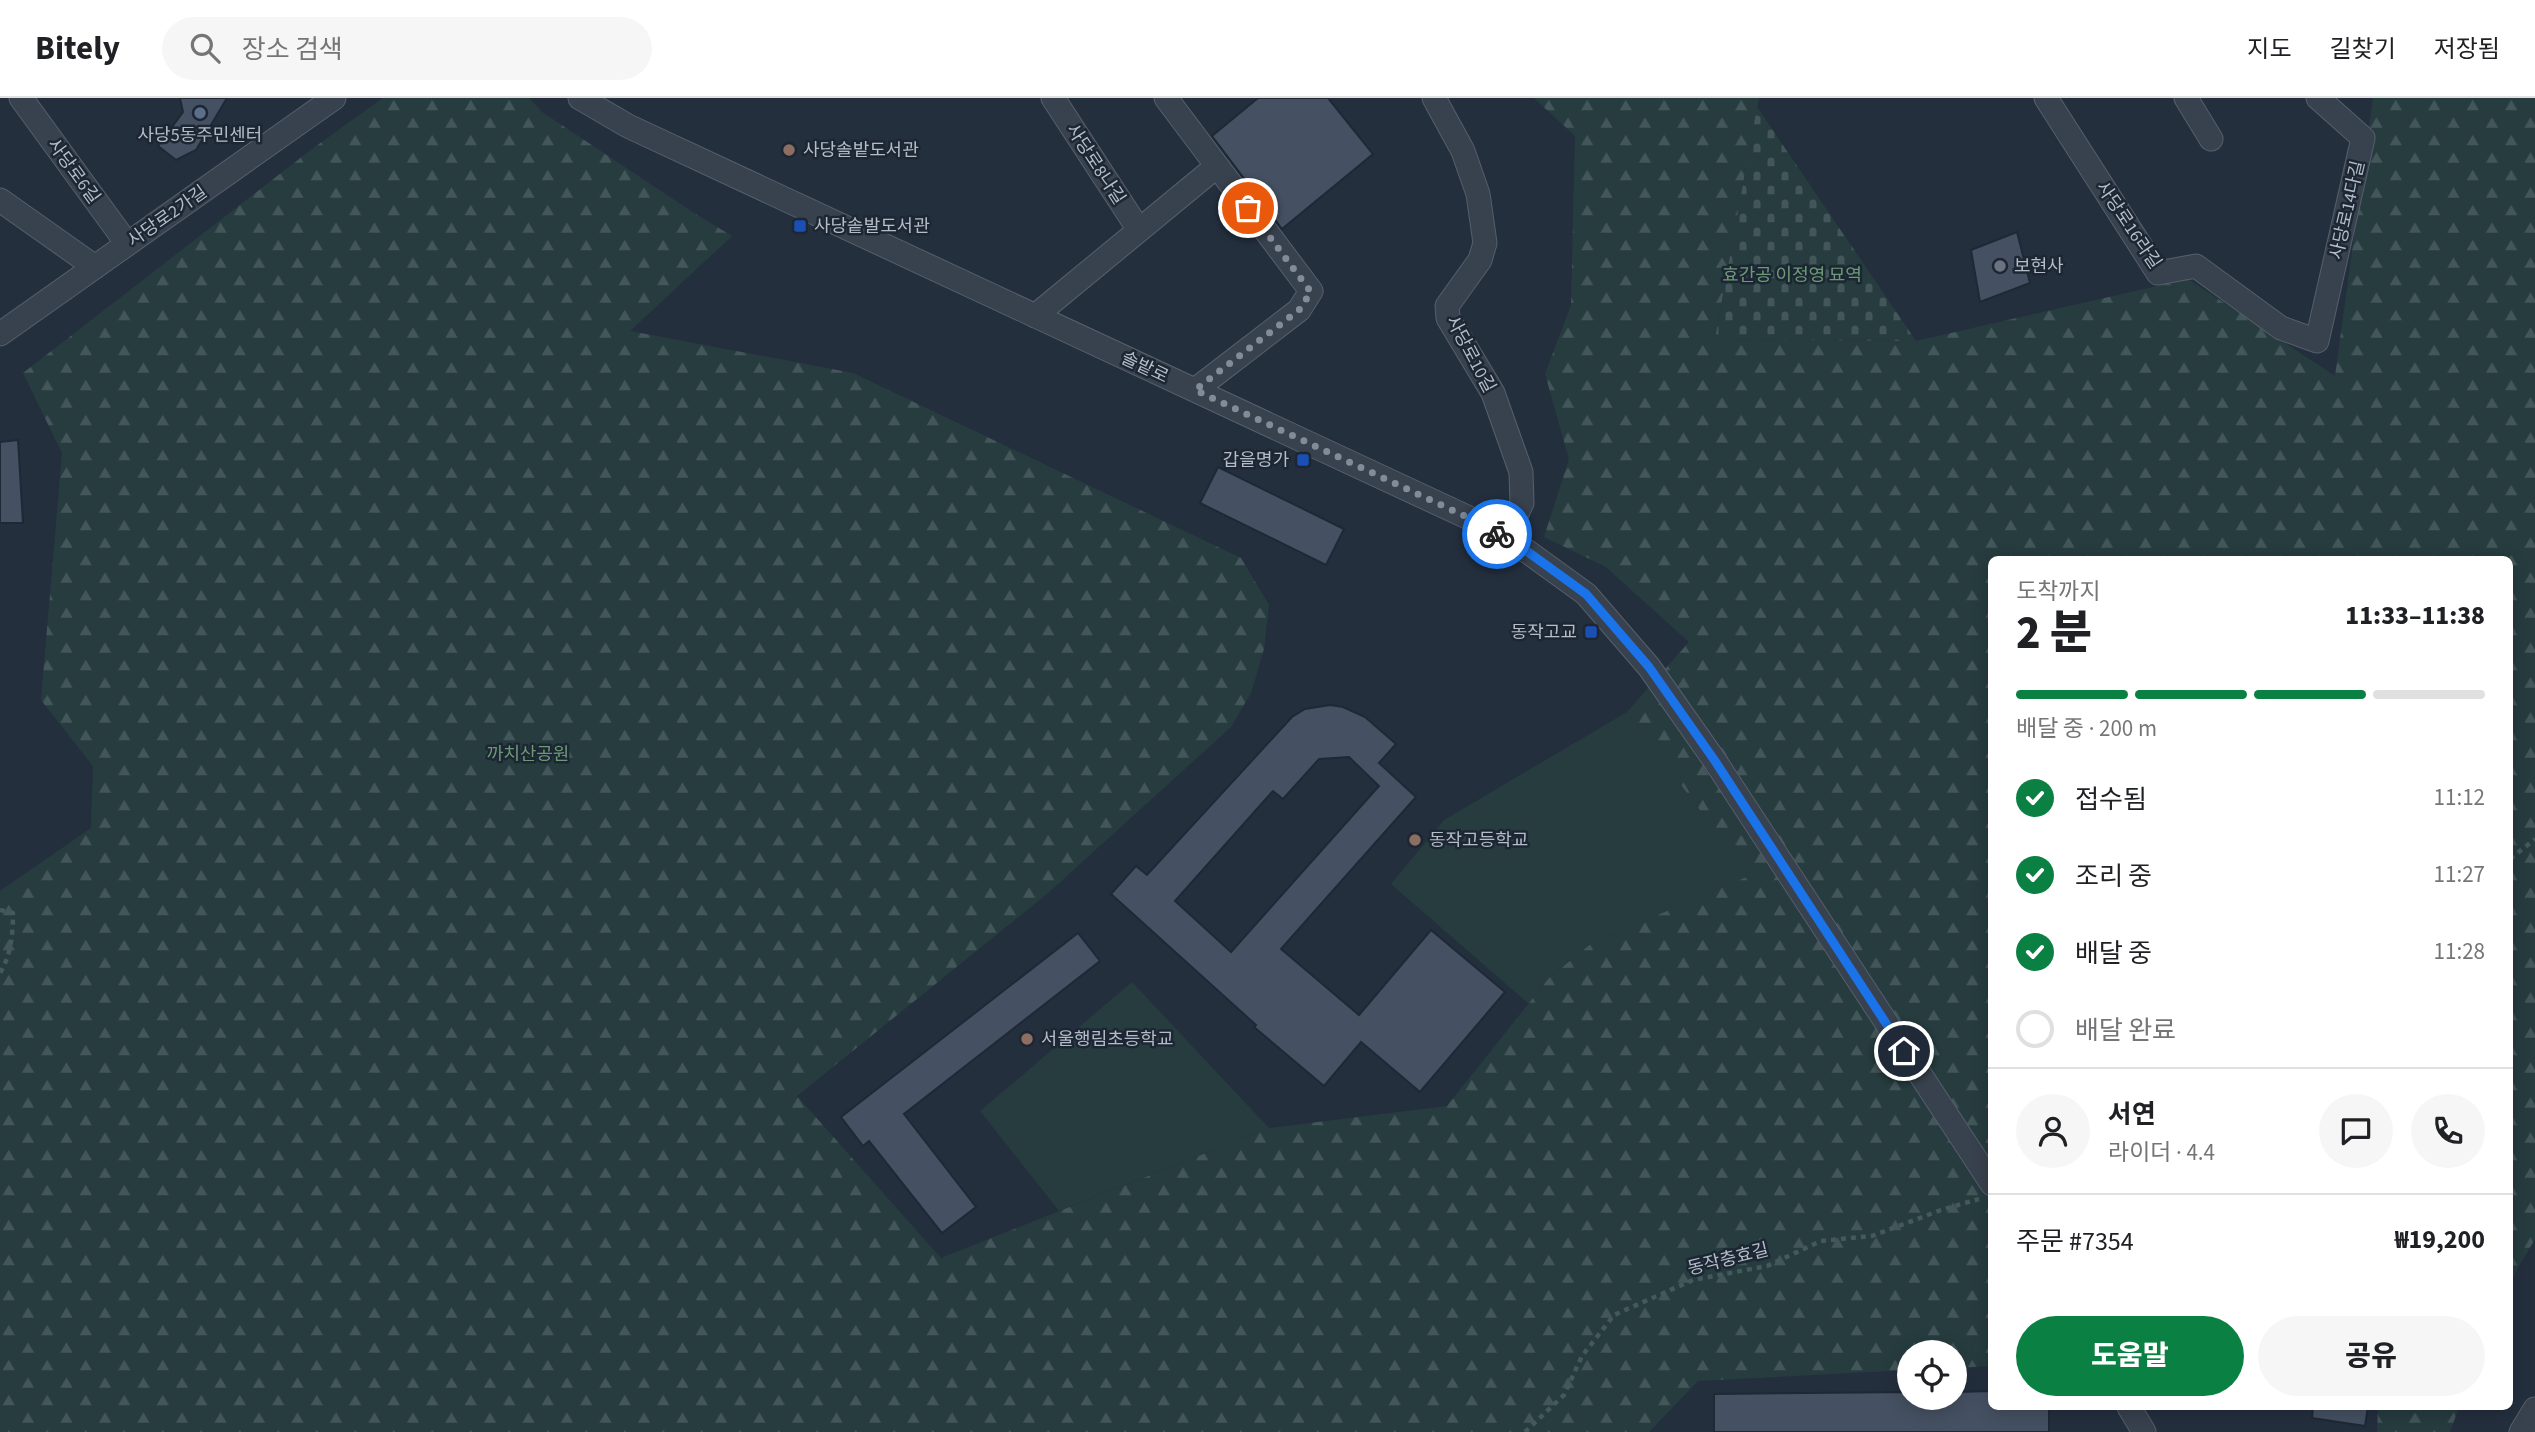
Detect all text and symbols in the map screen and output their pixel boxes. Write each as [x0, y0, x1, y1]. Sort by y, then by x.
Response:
search box [162, 17, 652, 80]
text: Bitely [35, 25, 120, 72]
icon: search [186, 29, 224, 67]
text: 장소 검색 [242, 31, 343, 68]
text: 지도 [2247, 32, 2292, 67]
text: 길찾기 [2330, 32, 2396, 67]
text: 저장됨 [2434, 32, 2500, 67]
marker: 사당5동주민센터 [192, 105, 208, 121]
street label: 사당로8나길 [1060, 119, 1131, 210]
place label: 사당5동주민센터 [138, 123, 262, 148]
street label: 사당로6길 [41, 134, 106, 209]
place label: 사당솔밭도서관 [803, 138, 919, 163]
marker: 사당솔밭도서관 [781, 142, 797, 158]
street label: 사당로14다길 [2324, 158, 2371, 262]
street label: 사당로16라길 [2090, 177, 2167, 274]
pin [1218, 178, 1278, 238]
street label: 사당로2가길 [123, 180, 212, 253]
icon: bag [1229, 189, 1267, 227]
place label: 사당솥발도서관 [814, 214, 930, 239]
marker: 사당솥발도서관 [792, 218, 808, 234]
place label: 보현사 [2014, 254, 2064, 279]
marker: 보현사 [1992, 258, 2008, 274]
park label: 효간공 이정영 묘역 [1722, 263, 1862, 288]
street label: 사당로10길 [1440, 311, 1501, 397]
street label: 솔밭로 [1117, 346, 1173, 389]
place label: 갑을명가 [1223, 448, 1289, 473]
marker: 갑을명가 [1295, 452, 1311, 468]
courier [1462, 499, 1532, 569]
icon: bike [1478, 515, 1516, 553]
text: 도착까지 [2016, 575, 2101, 608]
text: 11:33–11:38 [2345, 597, 2485, 634]
text: 2 분 [2016, 601, 2092, 666]
place label: 동작고교 [1511, 620, 1577, 645]
marker: 동작고교 [1583, 624, 1599, 640]
text: 배달 중 · 200 m [2016, 712, 2157, 745]
park label: 까치산공원 [487, 742, 569, 767]
icon: check [2016, 779, 2054, 817]
text: 접수됨 [2075, 781, 2147, 818]
text: 11:12 [2434, 781, 2485, 814]
place label: 동작고등학교 [1429, 828, 1528, 853]
marker: 동작고등학교 [1407, 832, 1423, 848]
icon: check [2016, 856, 2054, 894]
text: 조리 중 [2075, 858, 2152, 895]
text: 11:27 [2434, 858, 2485, 891]
icon: check [2016, 933, 2054, 971]
text: 배달 중 [2075, 935, 2152, 972]
text: 11:28 [2434, 935, 2485, 968]
text: 배달 완료 [2075, 1012, 2176, 1049]
pin [1874, 1021, 1934, 1081]
place label: 서울행림초등학교 [1041, 1027, 1173, 1052]
marker: 서울행림초등학교 [1019, 1031, 1035, 1047]
icon: home [1885, 1032, 1923, 1070]
button: person [2016, 1094, 2090, 1168]
button: chat [2319, 1094, 2393, 1168]
button: phone [2411, 1094, 2485, 1168]
text: 서연 [2108, 1096, 2156, 1133]
text: 라이더 · 4.4 [2108, 1136, 2215, 1169]
text: ₩19,200 [2395, 1221, 2485, 1258]
text: 주문 #7354 [2016, 1223, 2134, 1260]
street label: 동작충효길 [1685, 1237, 1771, 1282]
button: 도움말 [2016, 1316, 2244, 1396]
button: 공유 [2258, 1316, 2485, 1396]
map controls [1897, 1340, 1967, 1410]
button: locate [1897, 1340, 1967, 1410]

